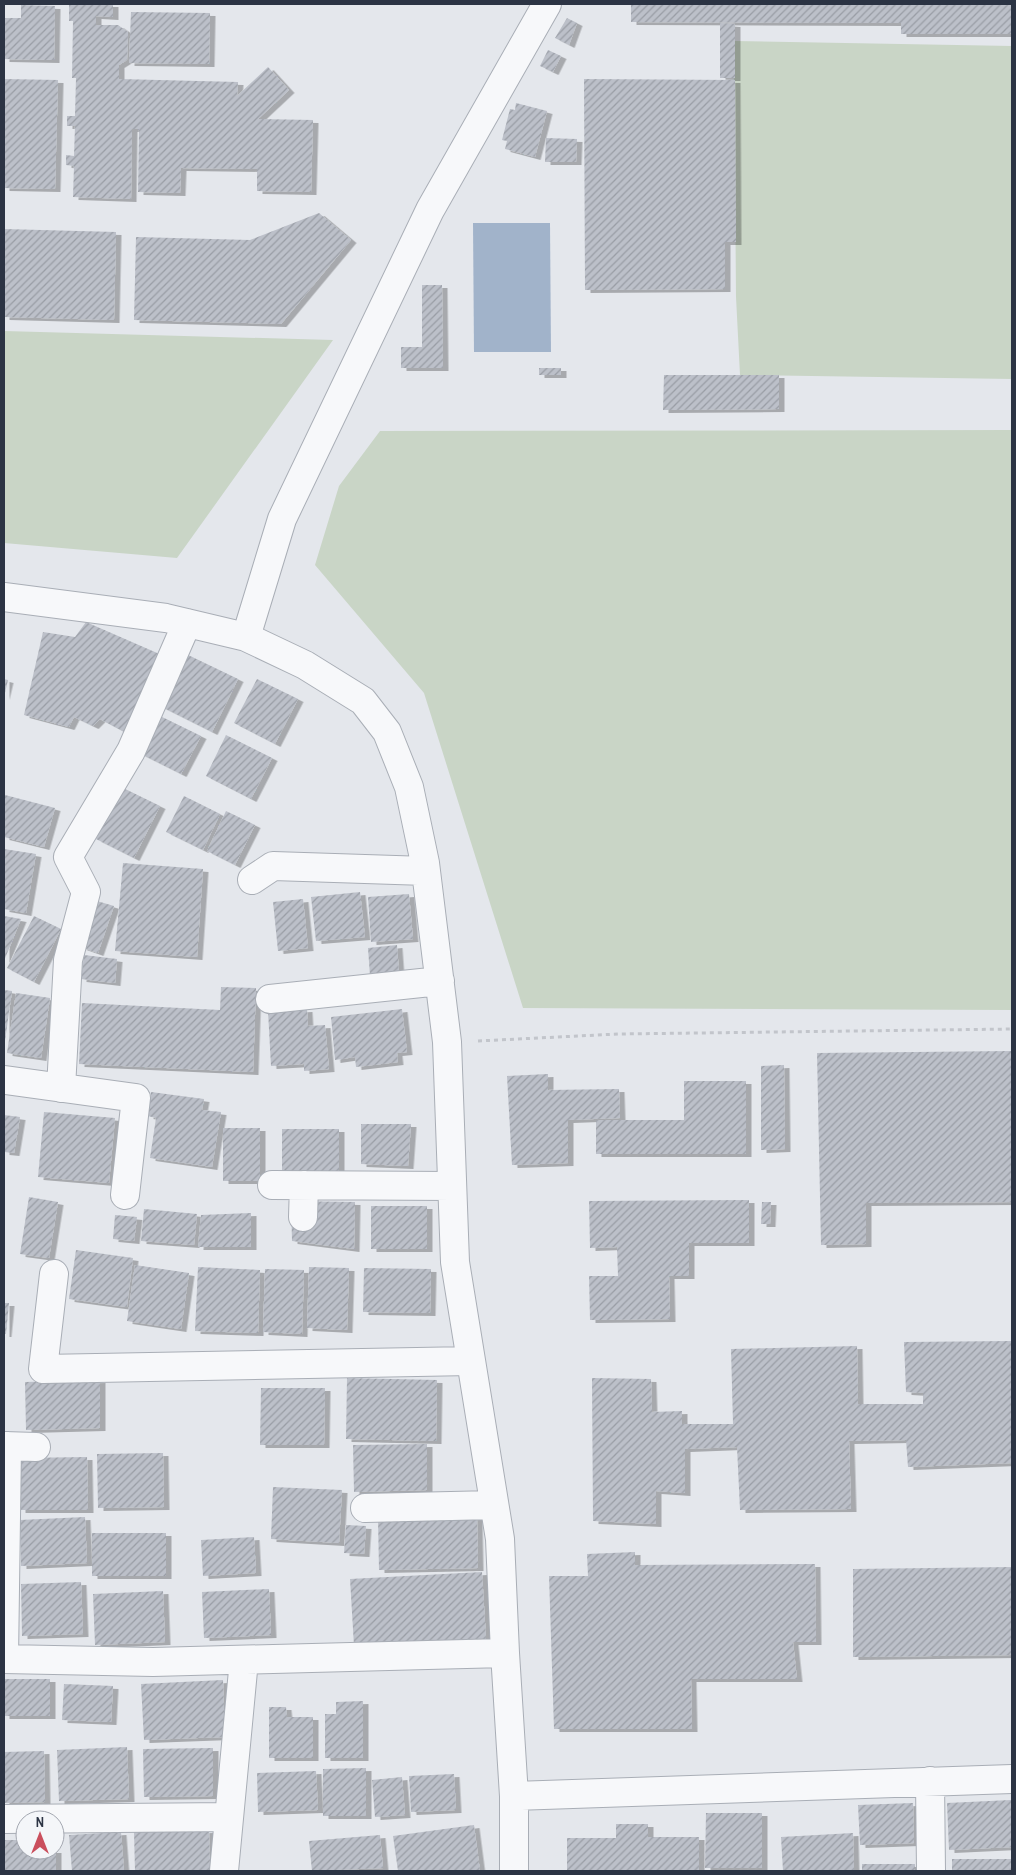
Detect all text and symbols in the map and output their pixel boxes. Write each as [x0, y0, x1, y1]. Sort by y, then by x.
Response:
north arrow [15, 1810, 65, 1860]
text: N [36, 1813, 44, 1831]

